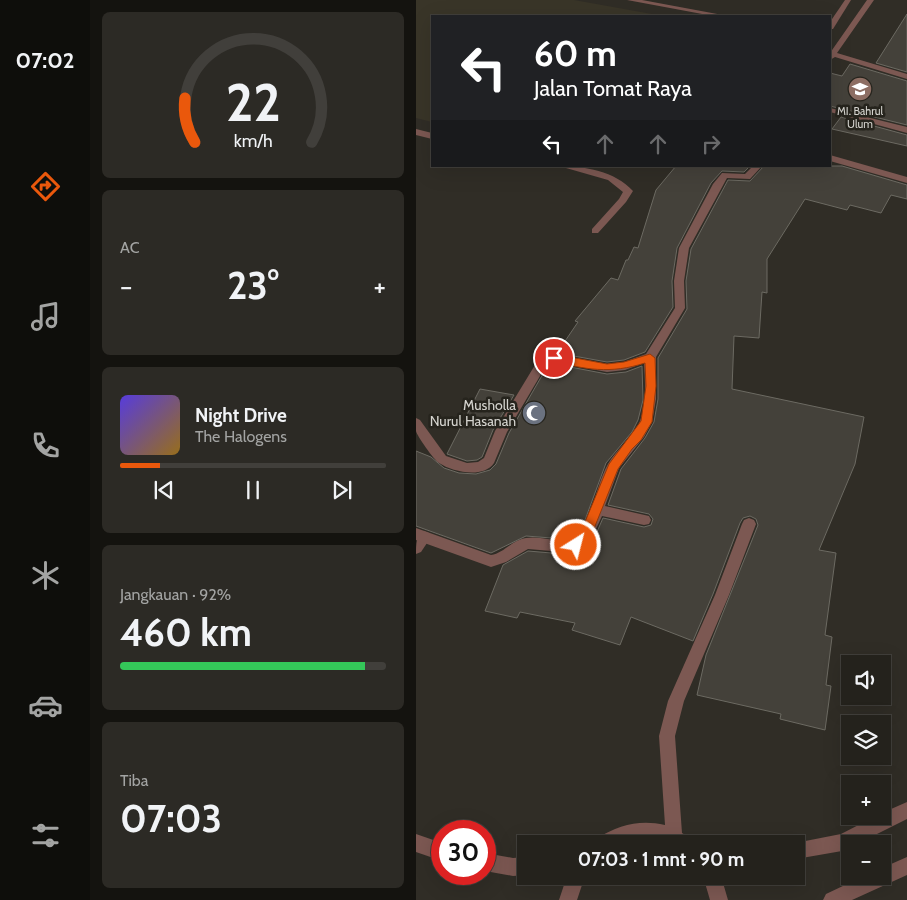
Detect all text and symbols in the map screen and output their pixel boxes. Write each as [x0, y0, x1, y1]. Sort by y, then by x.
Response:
text: 60 m [534, 32, 617, 75]
icon: left [451, 35, 516, 100]
text: 07:02 [16, 47, 74, 74]
text: 22 [225, 71, 281, 134]
text: Jalan Tomat Raya [534, 75, 692, 102]
school or university icon: MI. Bahrul Ulum [847, 76, 873, 102]
place label: MI. Bahrul Ulum [837, 104, 883, 131]
text: km/h [233, 130, 273, 151]
icon: left [538, 130, 566, 158]
icon: ahead [591, 130, 619, 158]
icon: ahead [644, 130, 672, 158]
icon: right [697, 130, 725, 158]
icon: directions [28, 169, 63, 204]
text: AC [120, 238, 140, 257]
text: 23° [227, 262, 279, 309]
text: − [120, 269, 132, 303]
text: + [374, 269, 386, 303]
icon: music [28, 299, 63, 334]
pin [533, 337, 575, 379]
icon: arrive [540, 344, 568, 372]
place label: Musholla Nurul Hasanah [430, 396, 516, 430]
mosque icon: Musholla Nurul Hasanah [521, 400, 547, 426]
text: Night Drive [195, 404, 287, 427]
text: The Halogens [195, 427, 287, 446]
icon: phone [28, 428, 63, 463]
icon: previous [150, 476, 178, 504]
icon: pause [239, 476, 267, 504]
icon: next [328, 476, 356, 504]
position arrow [549, 518, 601, 570]
icon: climate [28, 558, 63, 593]
text: Jangkauan · 92% [120, 585, 231, 604]
text: 460 km [120, 609, 252, 656]
map controls [841, 655, 891, 885]
button: sound [841, 655, 891, 705]
icon: car [28, 688, 63, 723]
button: layers [841, 715, 891, 765]
text: Tiba [120, 771, 148, 790]
button: + [841, 775, 891, 825]
text: 07:03 [120, 795, 222, 842]
icon: filters [28, 818, 63, 853]
speed limit sign: 30 [431, 820, 496, 885]
button: − [841, 835, 891, 885]
text: 07:03 · 1 mnt · 90 m [578, 848, 744, 871]

